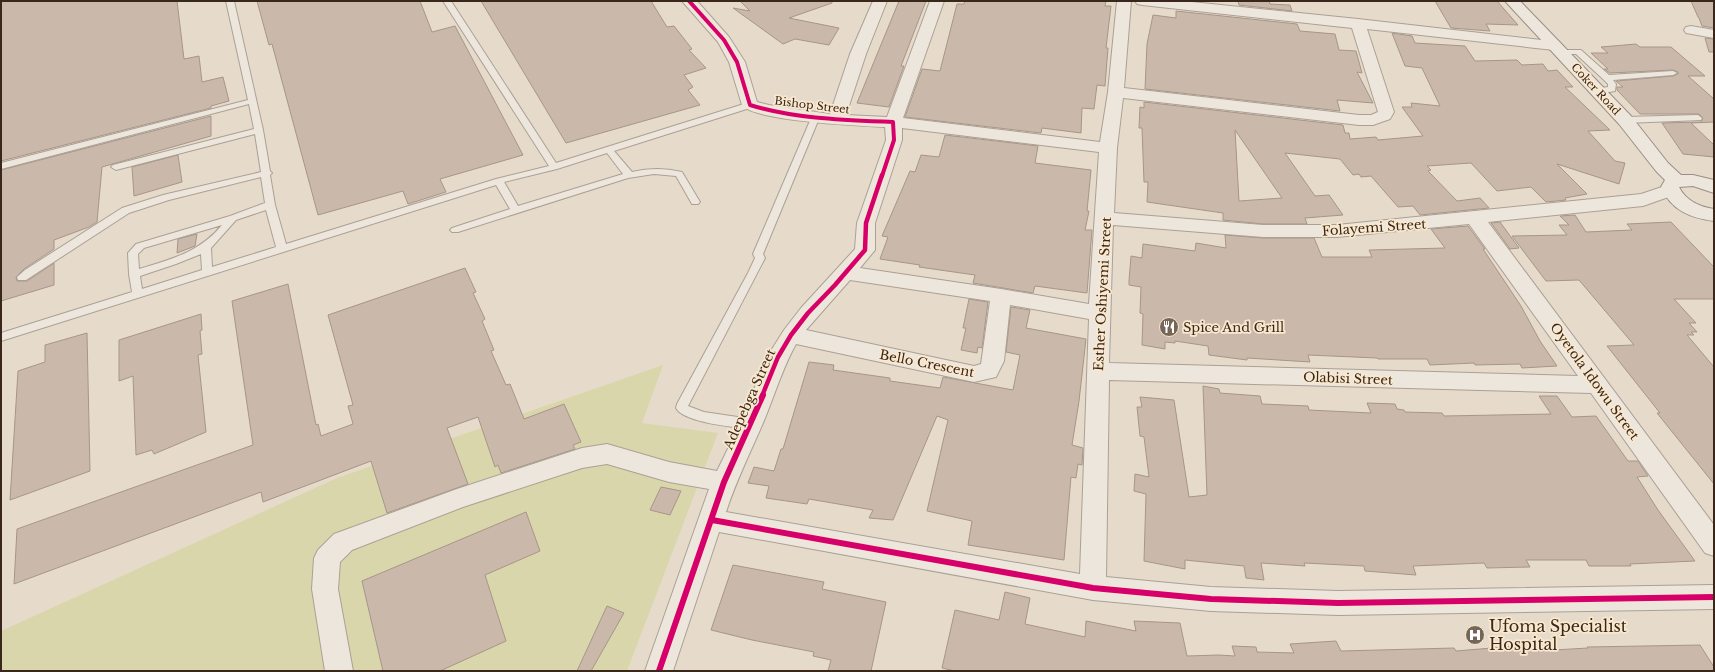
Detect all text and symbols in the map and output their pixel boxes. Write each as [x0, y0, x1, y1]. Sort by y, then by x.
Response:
street label: Coker Road [1568, 60, 1624, 118]
street label: Bishop Street [774, 93, 851, 117]
street label: Folayemi Street [1321, 215, 1427, 240]
street label: Esther Oshiyemi Street [1090, 216, 1115, 372]
restaurant icon: Spice And Grill [1158, 316, 1180, 338]
place label: Spice And Grill [1183, 319, 1284, 336]
street label: Oyetola Idowu Street [1546, 319, 1643, 443]
street label: Adepebga Street [719, 346, 779, 453]
street label: Bello Crescent [878, 346, 976, 381]
street label: Olabisi Street [1303, 368, 1393, 389]
place label: Ufoma Specialist Hospital [1489, 616, 1627, 654]
hospital icon: Ufoma Specialist Hospital [1464, 624, 1486, 646]

